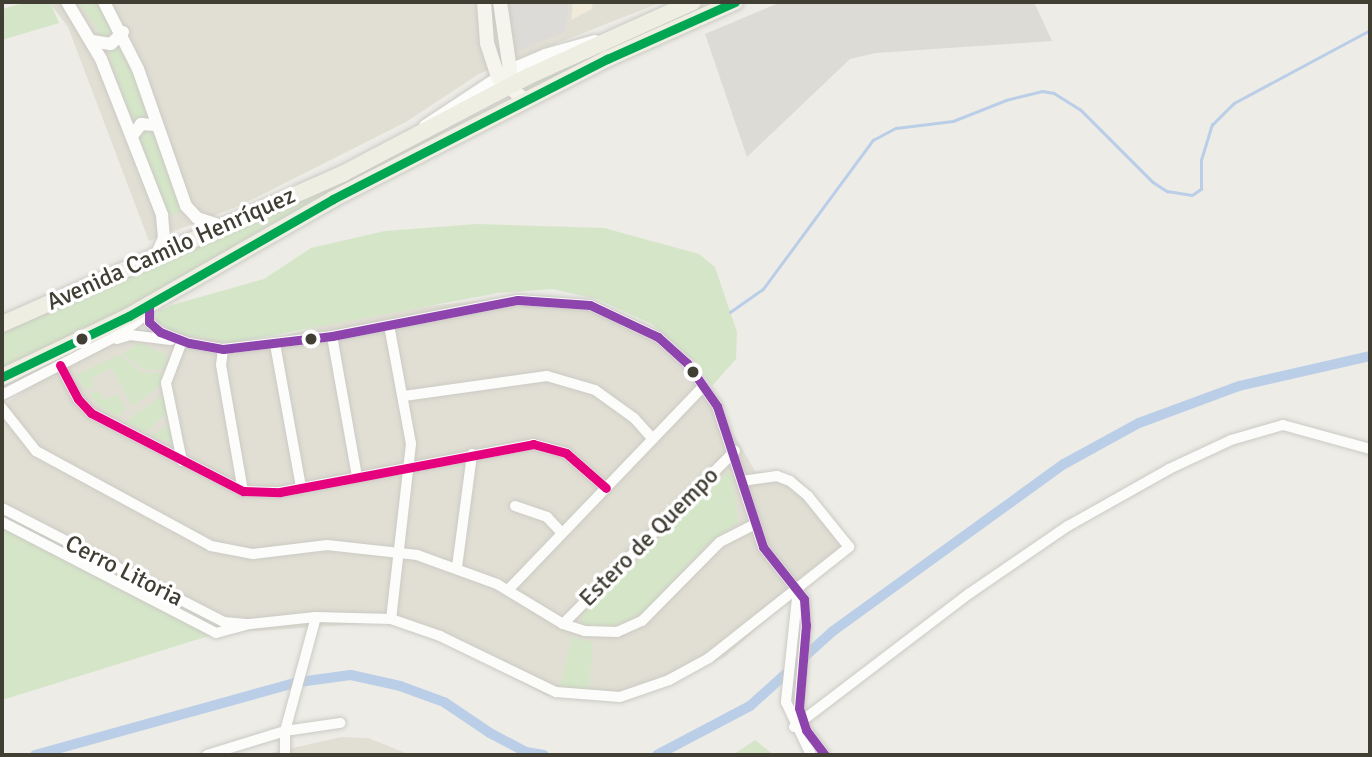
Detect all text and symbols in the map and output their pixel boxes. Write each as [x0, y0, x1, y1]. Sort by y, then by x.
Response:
street label: Avenida Camilo Henríquez [42, 181, 300, 317]
unlabelled marker [75, 332, 89, 346]
unlabelled marker [304, 332, 318, 346]
unlabelled marker [686, 365, 700, 379]
street label: Estero de Quempo [573, 461, 725, 613]
street label: Cerro Litoria [60, 529, 188, 613]

